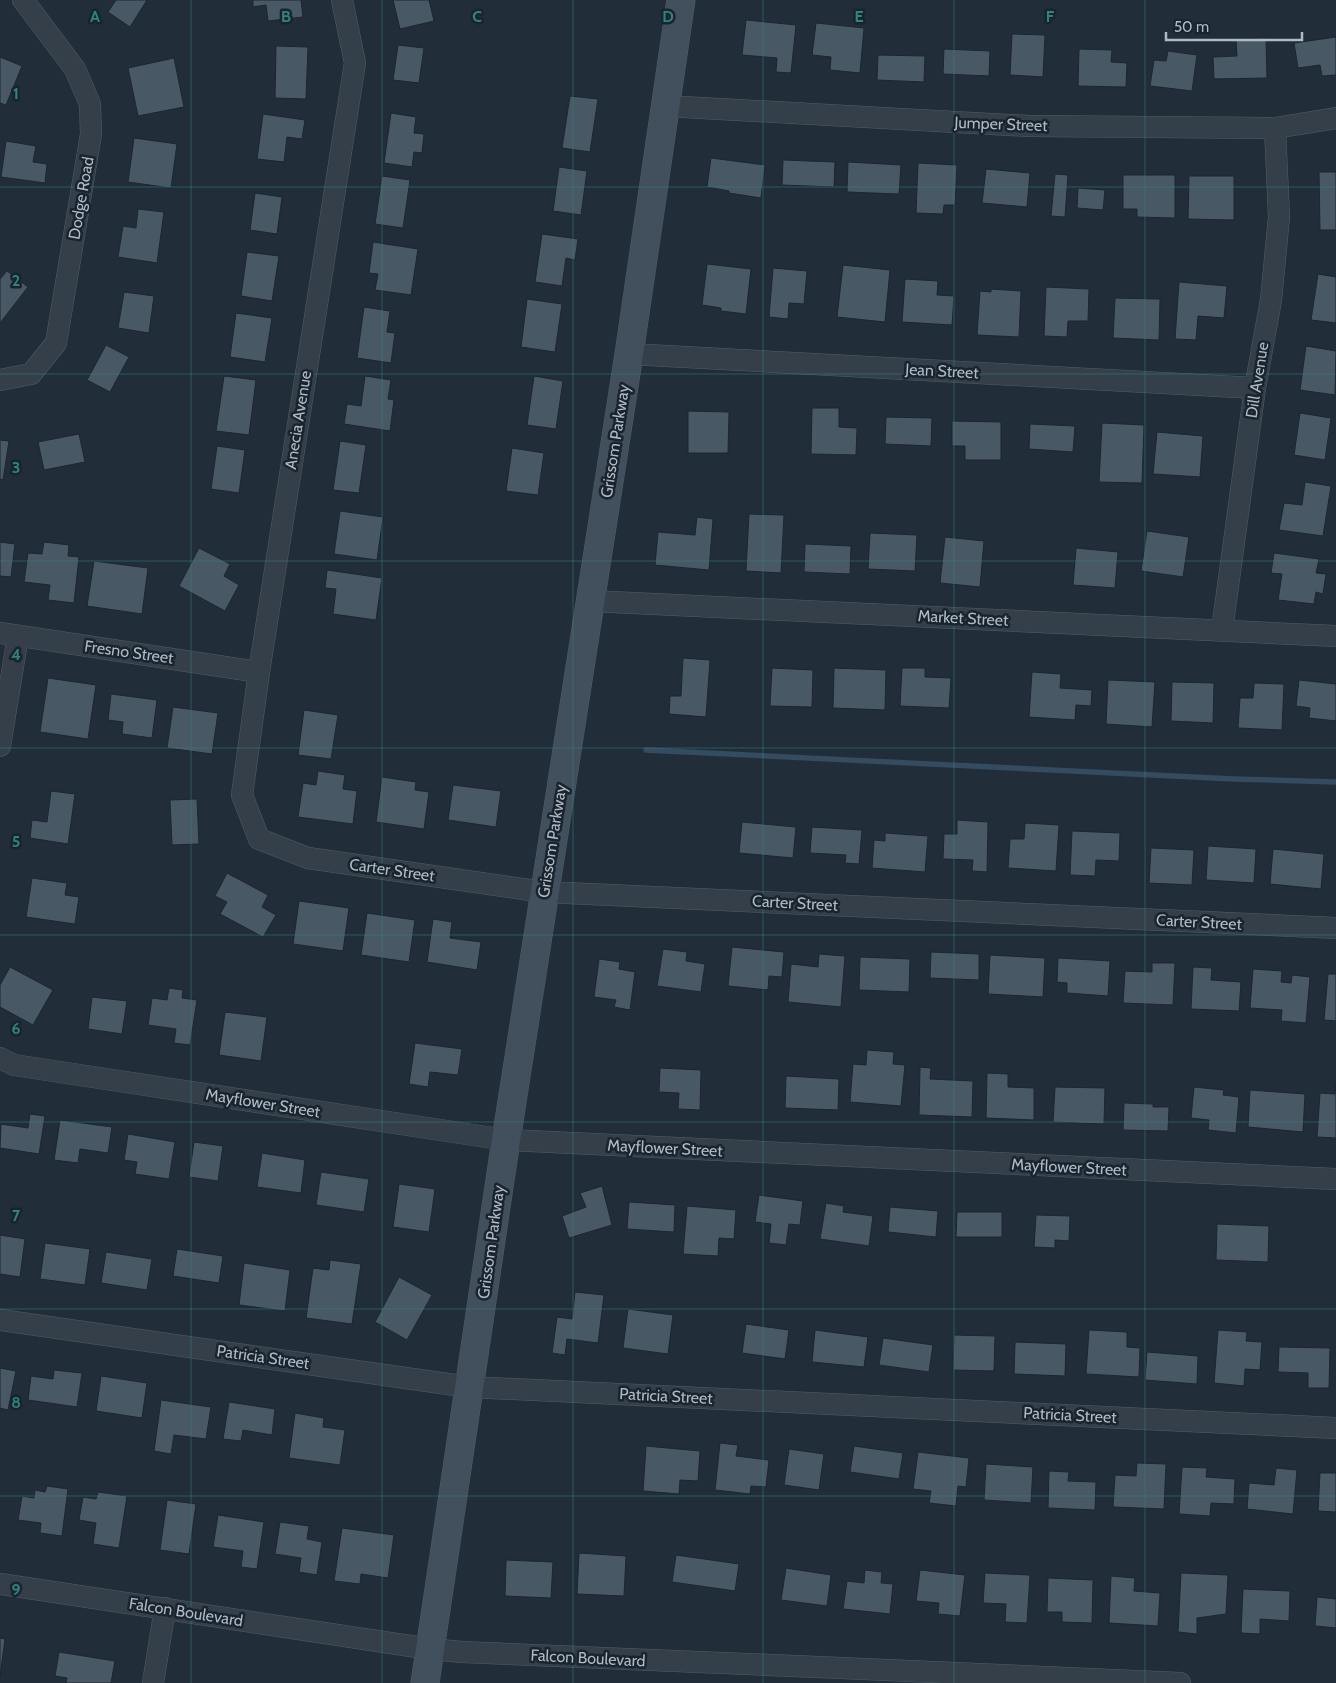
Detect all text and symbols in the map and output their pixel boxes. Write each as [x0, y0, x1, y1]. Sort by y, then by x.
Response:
text: A [90, 7, 100, 26]
text: B [281, 7, 291, 26]
text: C [472, 7, 482, 26]
text: D [662, 7, 674, 26]
text: E [854, 7, 864, 26]
text: F [1046, 7, 1055, 26]
scale bar [1166, 10, 1302, 42]
text: 50 m [1174, 18, 1209, 36]
text: 1 [13, 84, 19, 103]
street label: Jumper Street [953, 113, 1049, 135]
street label: Dodge Road [64, 155, 98, 241]
text: 2 [12, 271, 20, 290]
street label: Dill Avenue [1242, 341, 1272, 419]
street label: Jean Street [904, 360, 980, 382]
street label: Anecia Avenue [281, 369, 315, 471]
street label: Grissom Parkway [597, 383, 633, 499]
text: 3 [12, 458, 20, 477]
street label: Market Street [917, 606, 1009, 630]
street label: Fresno Street [83, 636, 175, 668]
text: 4 [11, 645, 21, 664]
street label: Grissom Parkway [534, 783, 570, 899]
text: 5 [12, 832, 20, 851]
street label: Carter Street [348, 855, 436, 885]
street label: Carter Street [752, 891, 839, 915]
street label: Carter Street [1156, 910, 1243, 934]
text: 6 [12, 1019, 21, 1038]
street label: Mayflower Street [204, 1085, 322, 1122]
street label: Mayflower Street [607, 1135, 724, 1161]
street label: Mayflower Street [1011, 1154, 1128, 1180]
street label: Grissom Parkway [474, 1184, 508, 1300]
text: 7 [12, 1206, 21, 1225]
street label: Patricia Street [215, 1341, 311, 1373]
street label: Patricia Street [619, 1384, 714, 1408]
text: 8 [11, 1393, 21, 1412]
street label: Patricia Street [1023, 1403, 1118, 1427]
text: 9 [12, 1580, 21, 1599]
street label: Falcon Boulevard [128, 1594, 244, 1630]
street label: Falcon Boulevard [530, 1646, 646, 1670]

